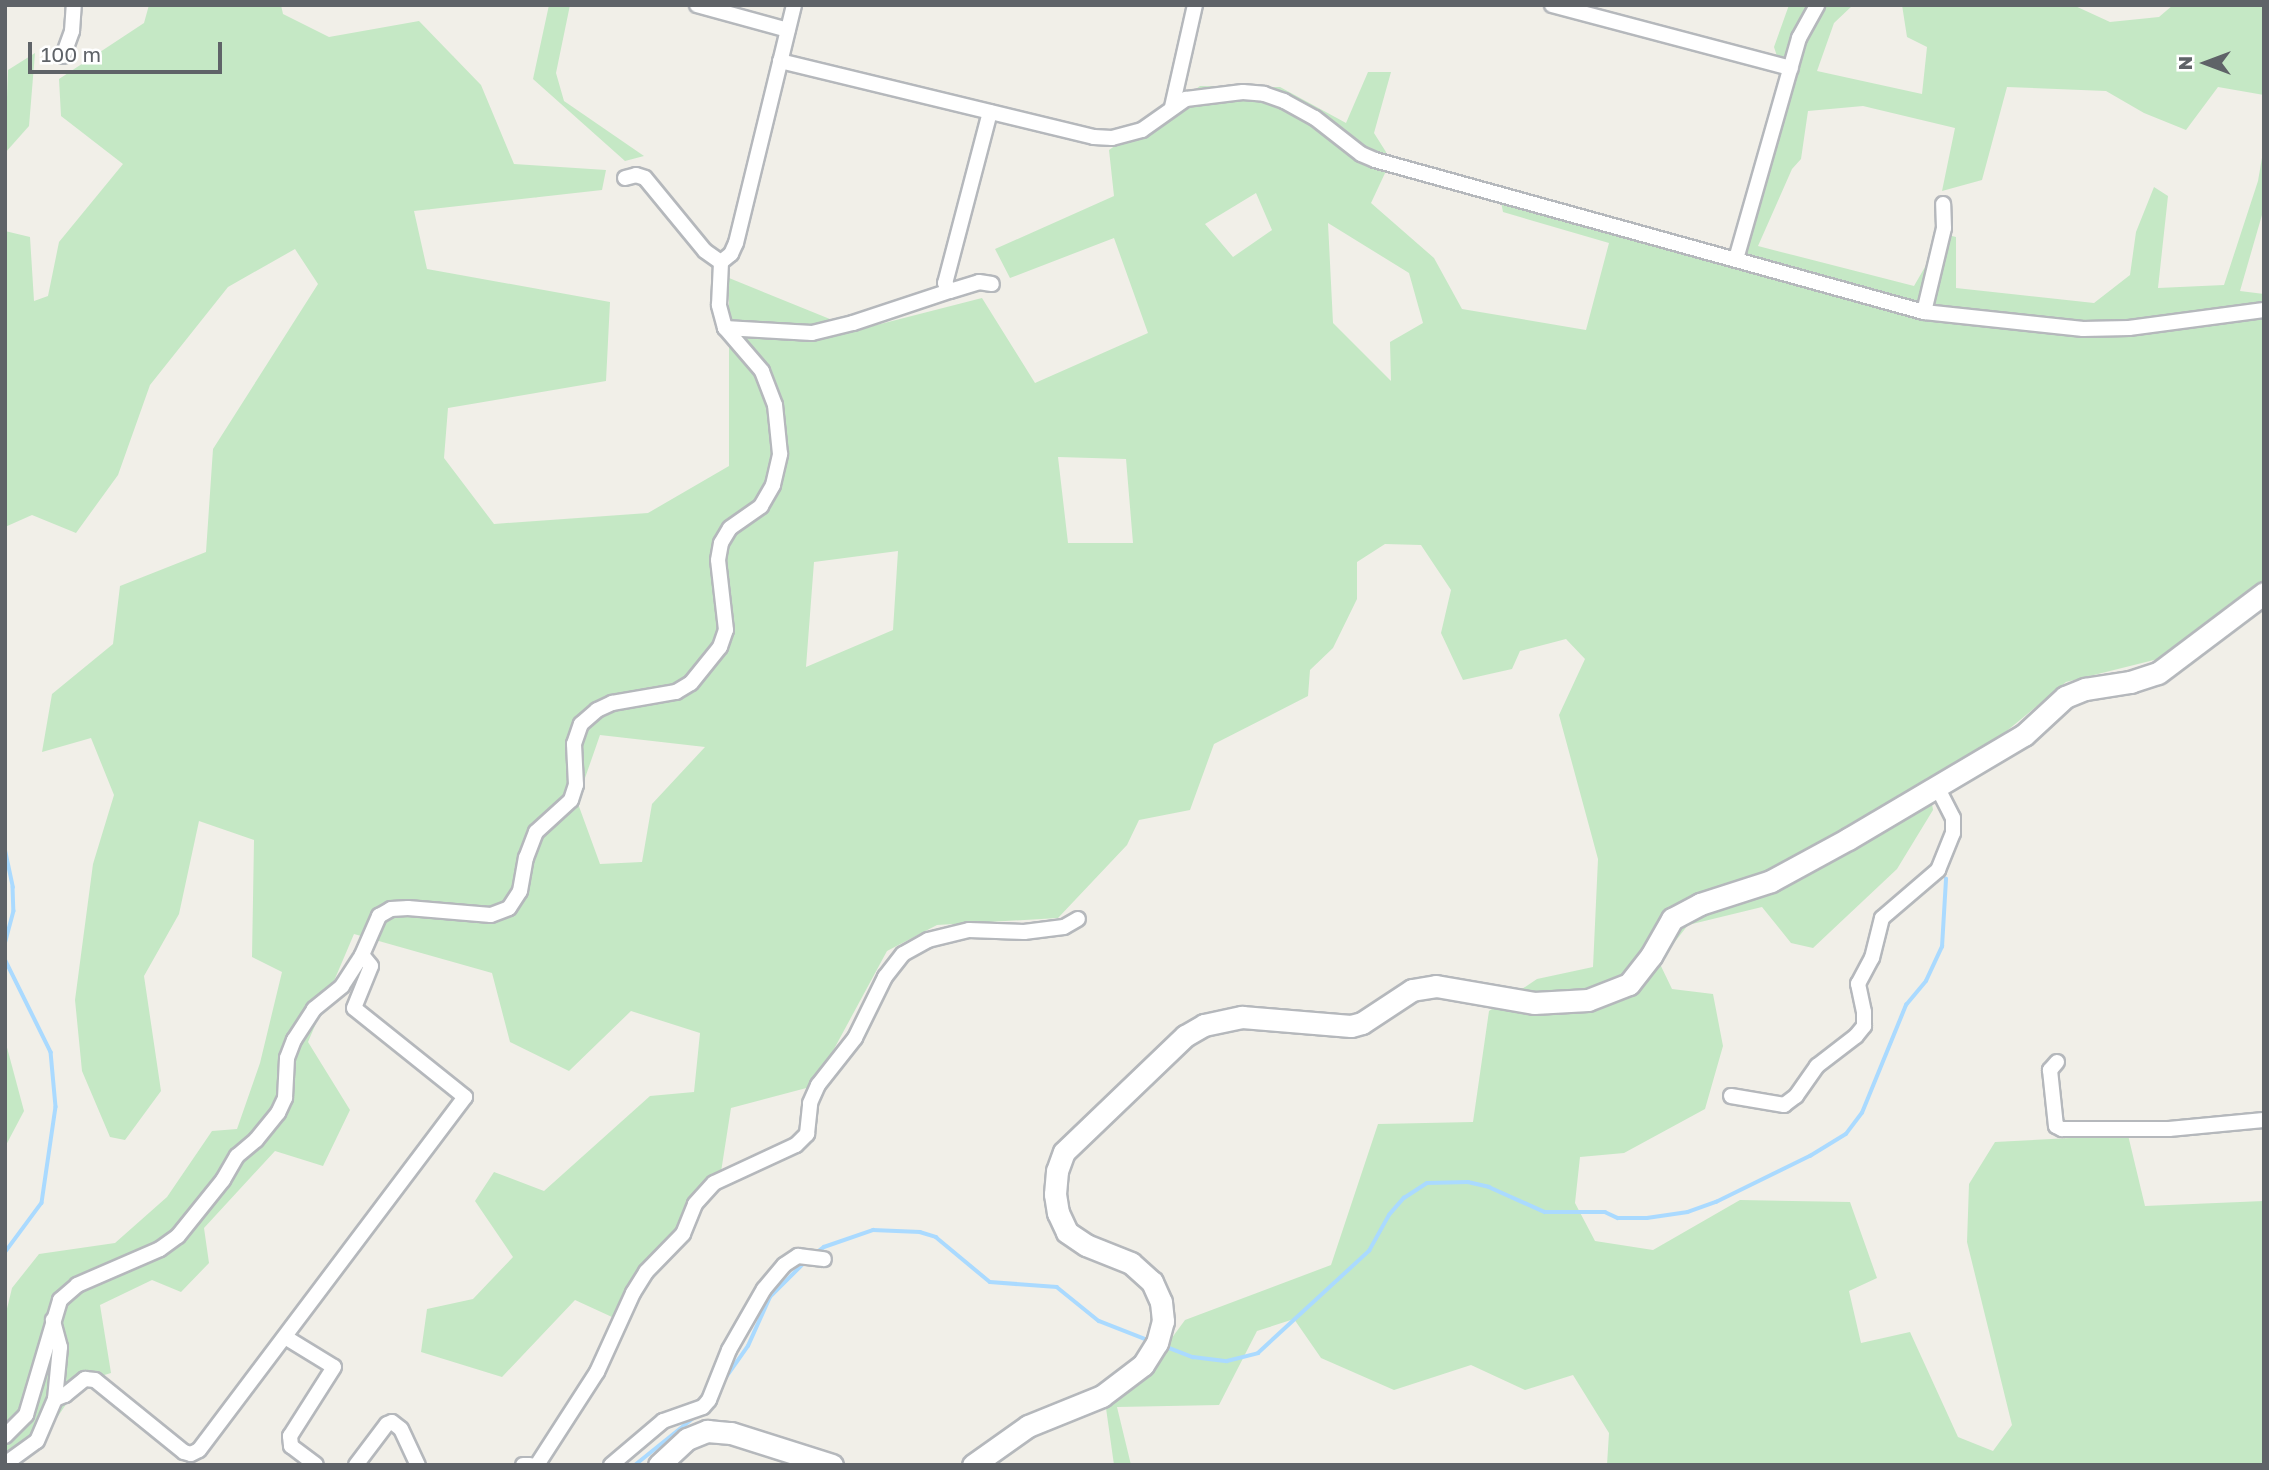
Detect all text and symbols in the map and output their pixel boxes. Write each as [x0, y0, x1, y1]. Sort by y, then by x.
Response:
scale bar [32, 28, 226, 72]
north arrow [2171, 28, 2241, 98]
text: 100 m [41, 41, 101, 67]
text: N [2173, 56, 2196, 70]

